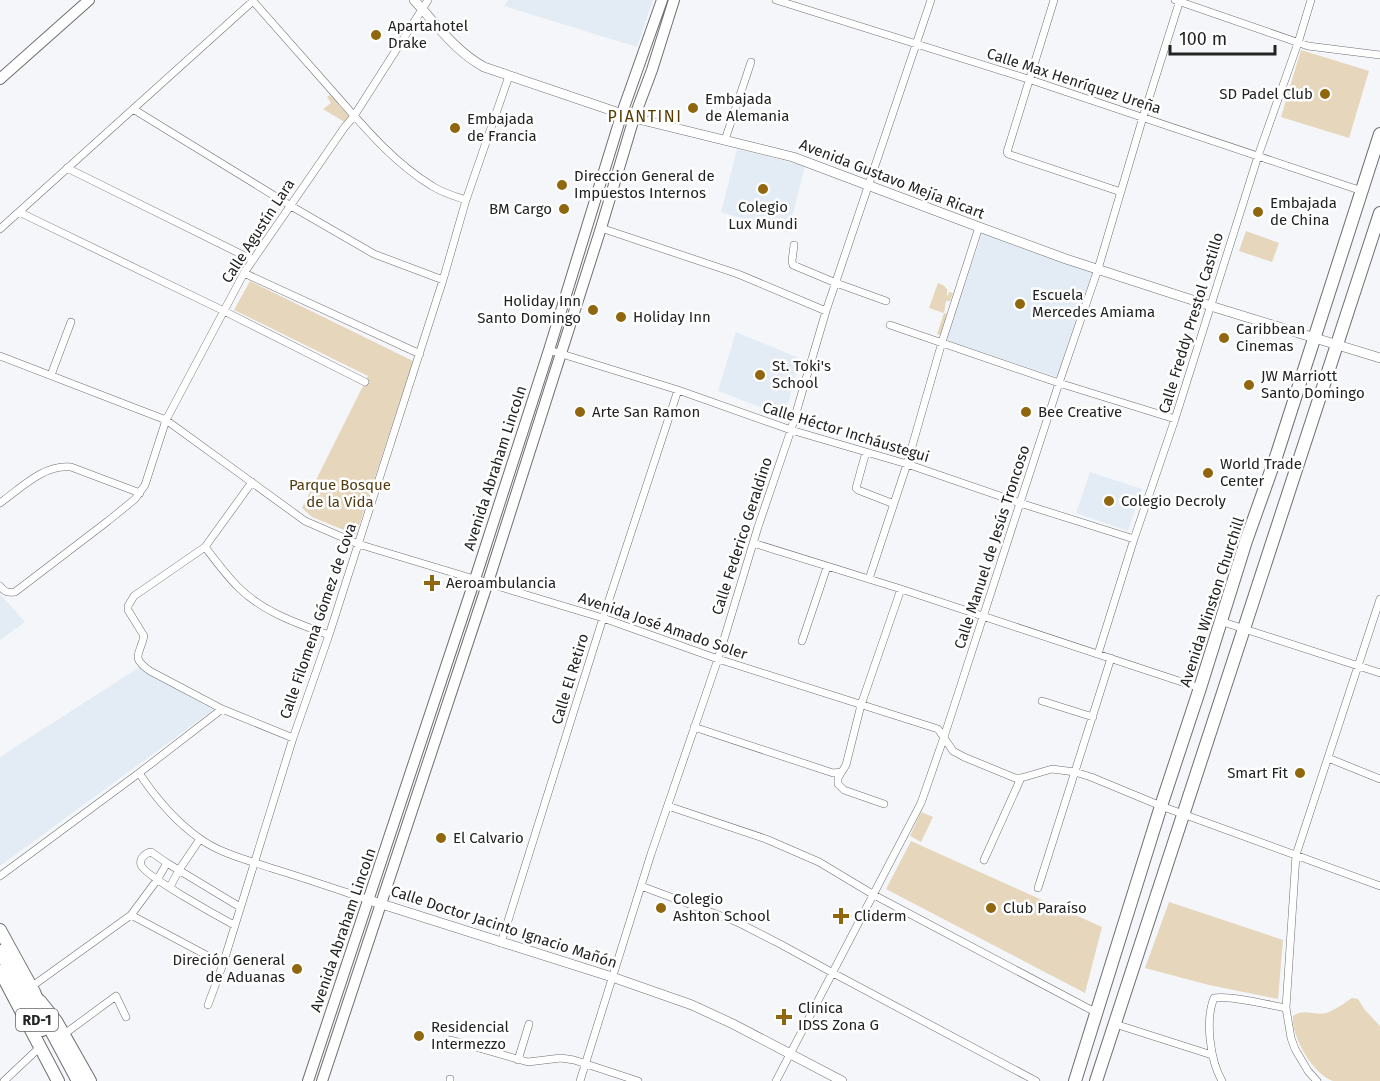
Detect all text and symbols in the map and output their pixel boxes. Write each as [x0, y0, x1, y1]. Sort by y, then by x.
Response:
place label: Apartahotel Drake [388, 17, 469, 52]
scale bar [1170, 18, 1275, 56]
marker: Apartahotel Drake [369, 28, 383, 42]
text: 100 m [1179, 28, 1227, 50]
street label: Calle Max Henríquez Ureña [985, 44, 1163, 118]
place label: SD Padel Club [1219, 85, 1313, 103]
marker: SD Padel Club [1318, 87, 1332, 101]
place label: Embajada de Alemania [705, 90, 789, 125]
marker: Embajada de Alemania [686, 101, 700, 115]
district label: PIANTINI [608, 107, 682, 126]
place label: Embajada de Francia [467, 110, 537, 145]
marker: Embajada de Francia [448, 121, 462, 135]
street label: Avenida Gustavo Mejía Ricart [797, 135, 988, 223]
place label: Direccion General de Impuestos Internos [574, 167, 715, 202]
street label: Calle Agustín Lara [218, 176, 298, 286]
marker: Direccion General de Impuestos Internos [555, 178, 569, 192]
marker: Colegio Lux Mundi [756, 182, 770, 196]
place label: Embajada de China [1270, 194, 1337, 229]
place label: Colegio Lux Mundi [728, 198, 798, 233]
place label: BM Cargo [489, 200, 552, 218]
marker: BM Cargo [557, 202, 571, 216]
marker: Embajada de China [1251, 205, 1265, 219]
street label: Calle Freddy Prestol Castillo [1155, 230, 1227, 416]
place label: Escuela Mercedes Amiama [1032, 286, 1155, 321]
place label: Holiday Inn Santo Domingo [477, 292, 581, 327]
marker: Escuela Mercedes Amiama [1013, 297, 1027, 311]
marker: Holiday Inn Santo Domingo [586, 303, 600, 317]
place label: Holiday Inn [633, 308, 711, 326]
marker: Holiday Inn [614, 310, 628, 324]
place label: Caribbean Cinemas [1236, 320, 1305, 355]
marker: Caribbean Cinemas [1217, 331, 1231, 345]
place label: St. Toki's School [772, 357, 831, 392]
place label: JW Marriott Santo Domingo [1261, 367, 1365, 402]
marker: St. Toki's School [753, 368, 767, 382]
marker: JW Marriott Santo Domingo [1242, 378, 1256, 392]
street label: Avenida Abraham Lincoln [460, 383, 530, 553]
street label: Calle Héctor Incháustegui [760, 398, 932, 466]
place label: Arte San Ramon [592, 403, 700, 421]
place label: Bee Creative [1038, 403, 1122, 421]
marker: Arte San Ramon [573, 405, 587, 419]
marker: Bee Creative [1019, 405, 1033, 419]
street label: Calle Manuel de Jesús Troncoso [950, 443, 1034, 651]
street label: Calle Federico Geraldino [708, 455, 776, 617]
place label: World Trade Center [1220, 455, 1302, 490]
marker: World Trade Center [1201, 466, 1215, 480]
park label: Parque Bosque de la Vida [289, 476, 391, 511]
place label: Colegio Decroly [1121, 492, 1226, 510]
marker: Colegio Decroly [1102, 494, 1116, 508]
street label: Avenida Winston Churchill [1176, 514, 1248, 689]
street label: Calle Filomena Gómez de Cova [276, 521, 360, 721]
marker: Aeroambulancia [423, 574, 441, 592]
place label: Aeroambulancia [446, 574, 556, 592]
street label: Avenida José Amado Soler [576, 589, 750, 663]
street label: Calle El Retiro [548, 631, 592, 727]
place label: Smart Fit [1227, 764, 1289, 782]
marker: Smart Fit [1293, 766, 1307, 780]
place label: El Calvario [453, 829, 524, 847]
marker: El Calvario [434, 831, 448, 845]
street label: Avenida Abraham Lincoln [306, 846, 380, 1014]
street label: Calle Doctor Jacinto Ignacio Mañón [389, 882, 619, 972]
place label: Colegio Ashton School [673, 890, 771, 925]
place label: Club Paraíso [1003, 899, 1087, 917]
marker: Colegio Ashton School [654, 901, 668, 915]
marker: Club Paraíso [984, 901, 998, 915]
marker: Cliderm [832, 907, 850, 925]
place label: Cliderm [854, 907, 907, 925]
place label: Direción General de Aduanas [172, 951, 286, 986]
marker: Direción General de Aduanas [290, 962, 304, 976]
place label: Clinica IDSS Zona G [798, 999, 879, 1034]
marker: Clinica IDSS Zona G [775, 1008, 793, 1026]
road number: RD-1 [16, 1009, 58, 1031]
place label: Residencial Intermezzo [431, 1018, 510, 1053]
marker: Residencial Intermezzo [412, 1029, 426, 1043]

